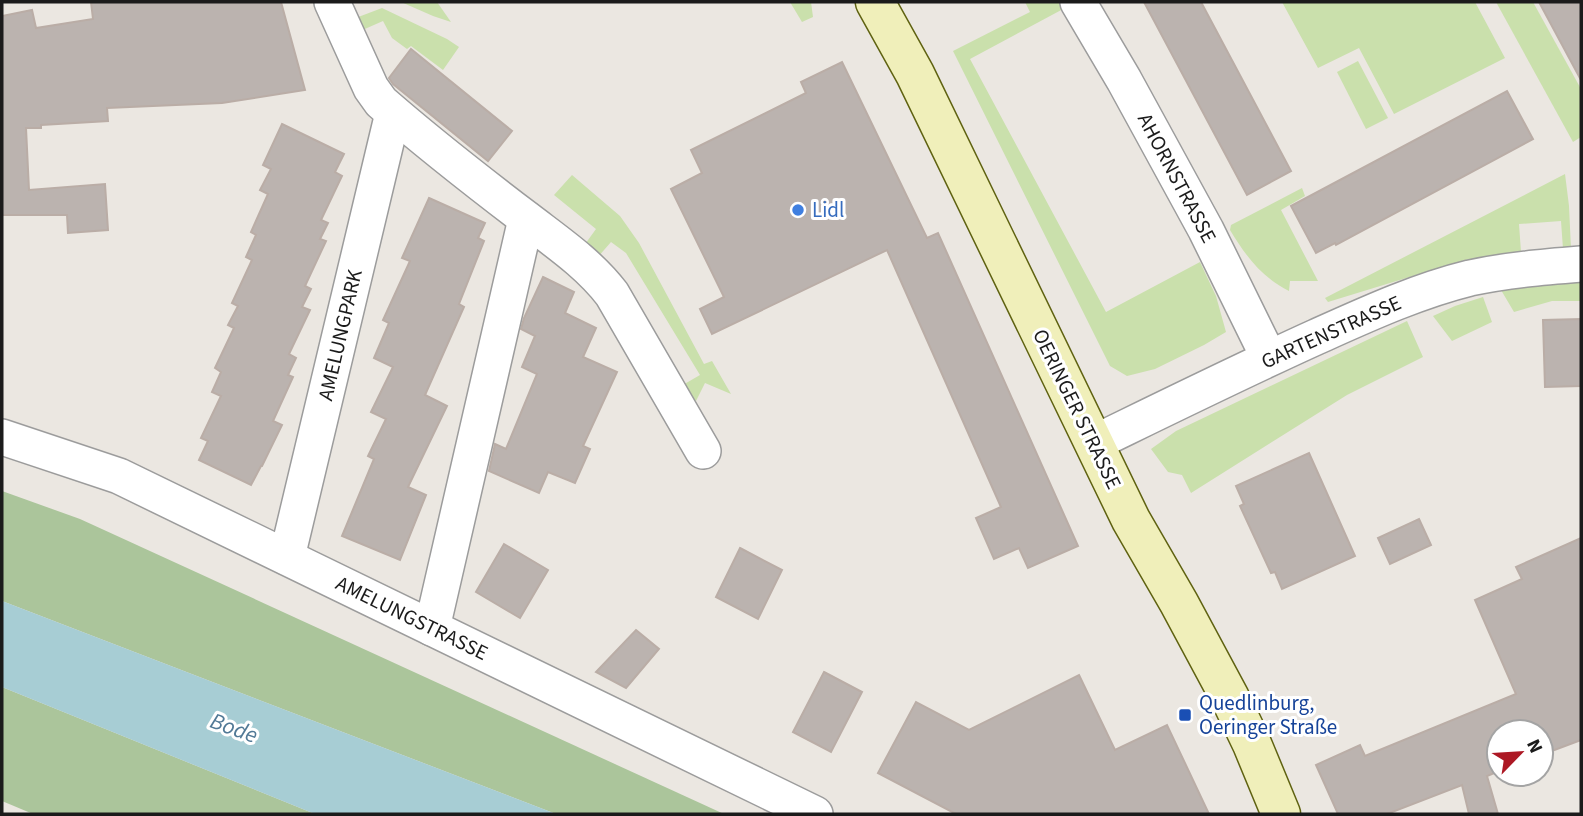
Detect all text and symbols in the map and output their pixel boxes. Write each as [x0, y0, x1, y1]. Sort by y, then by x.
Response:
street label: AHORNSTRASSE [1130, 108, 1224, 248]
place label: Lidl [812, 195, 844, 225]
marker: Lidl [790, 202, 806, 218]
street label: AMELUNGPARK [310, 266, 370, 404]
street label: GARTENSTRASSE [1256, 288, 1406, 376]
street label: OERINGER STRASSE [1025, 324, 1129, 494]
street label: AMELUNGSTRASSE [331, 568, 493, 668]
place label: Quedlinburg, Oeringer Straße [1199, 688, 1337, 742]
water label: Bode [206, 704, 262, 752]
marker: Quedlinburg, Oeringer Straße [1177, 707, 1193, 723]
north arrow [1485, 718, 1555, 788]
text: N [1519, 735, 1549, 758]

